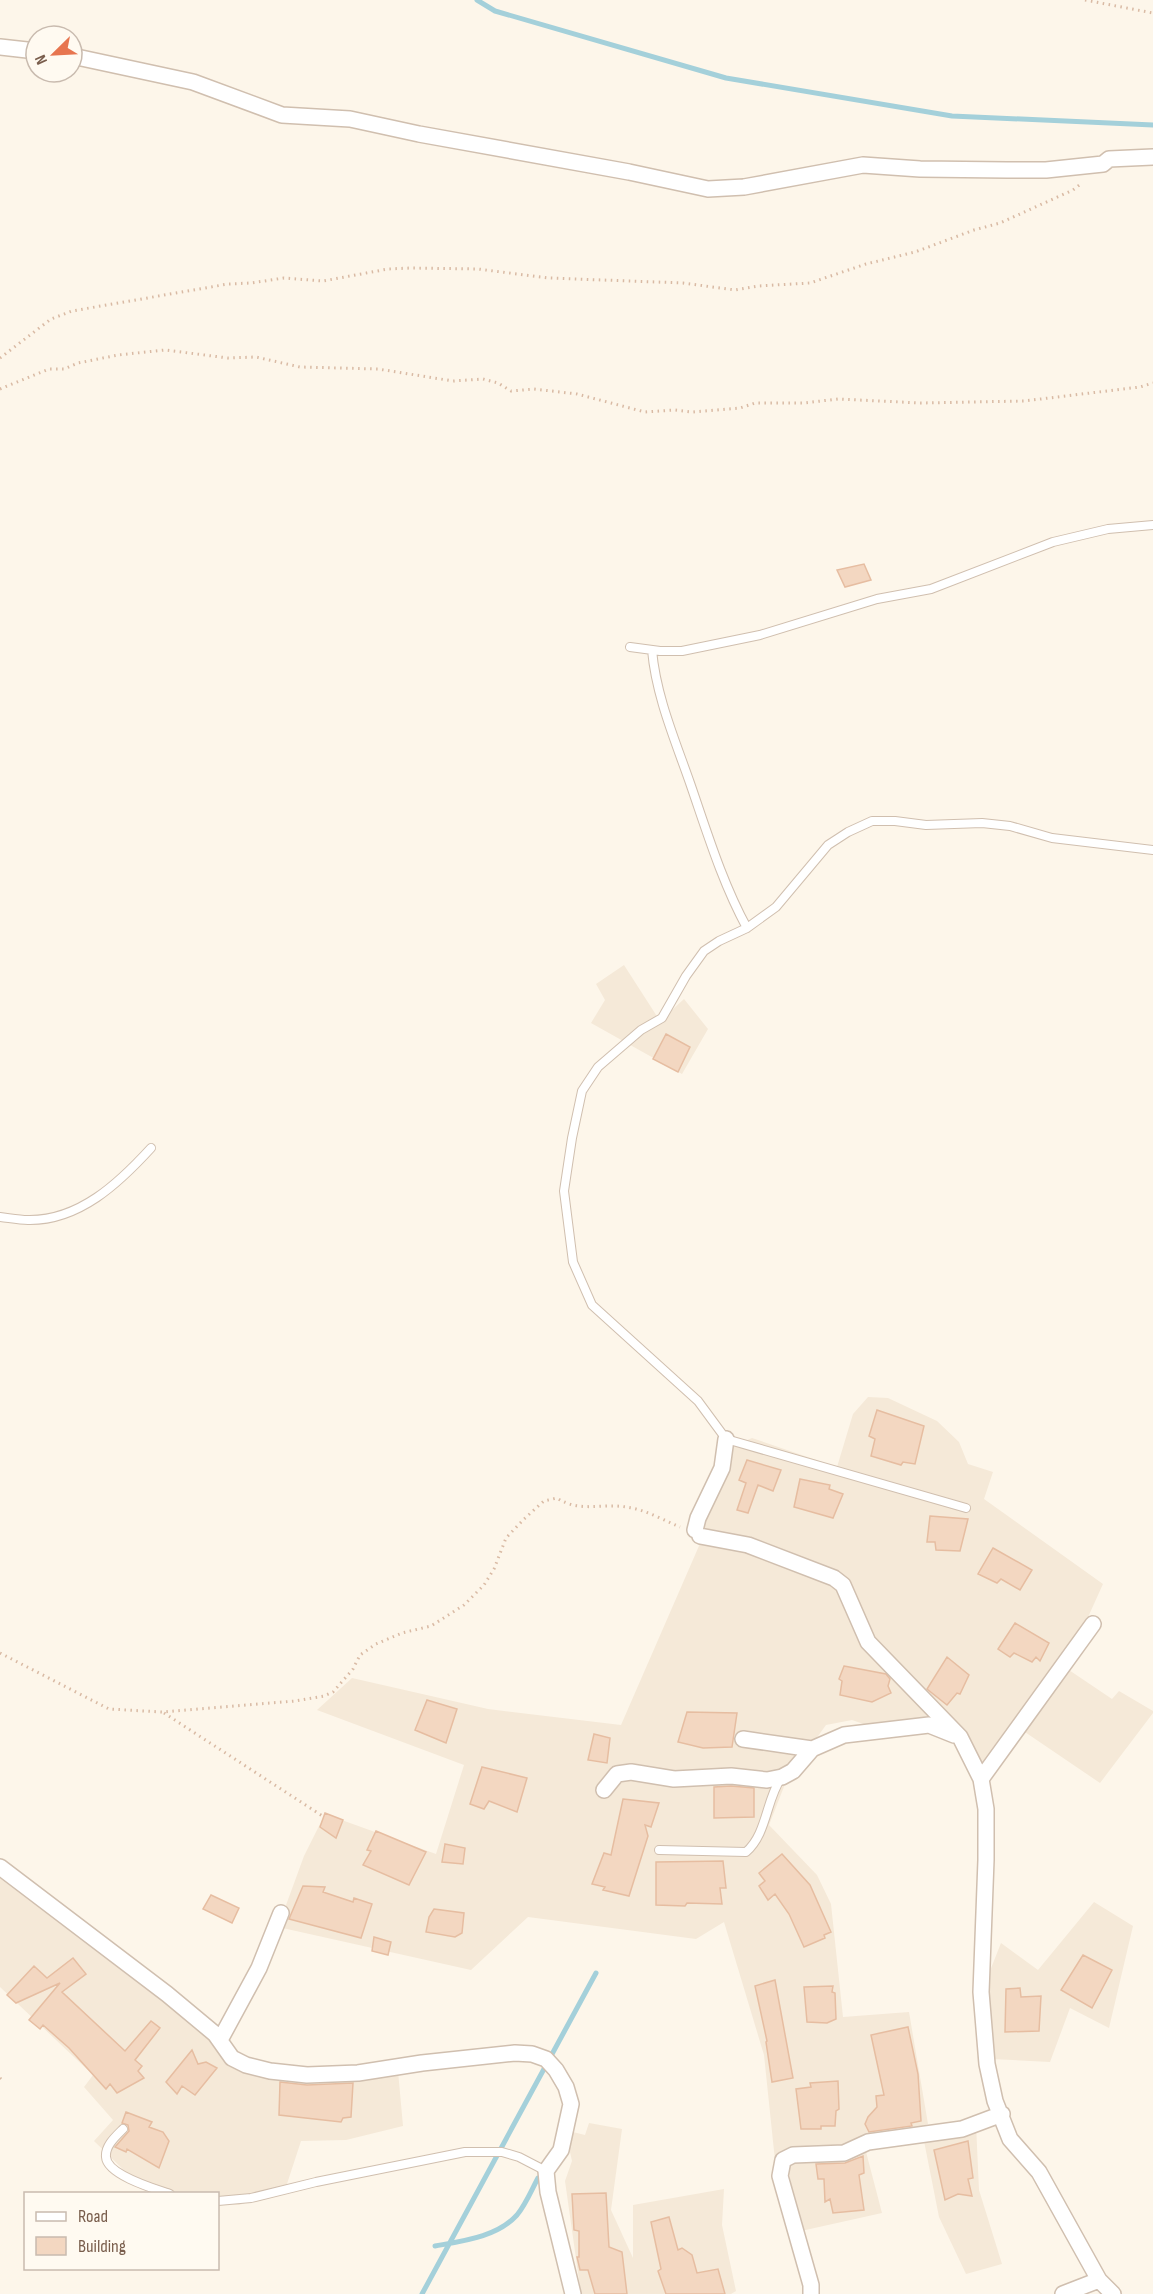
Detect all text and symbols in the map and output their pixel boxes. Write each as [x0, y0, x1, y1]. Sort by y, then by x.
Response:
north arrow [24, 24, 84, 84]
text: N [31, 52, 52, 67]
legend [24, 2192, 219, 2270]
text: Road [78, 2206, 108, 2227]
text: Building [78, 2236, 126, 2257]

